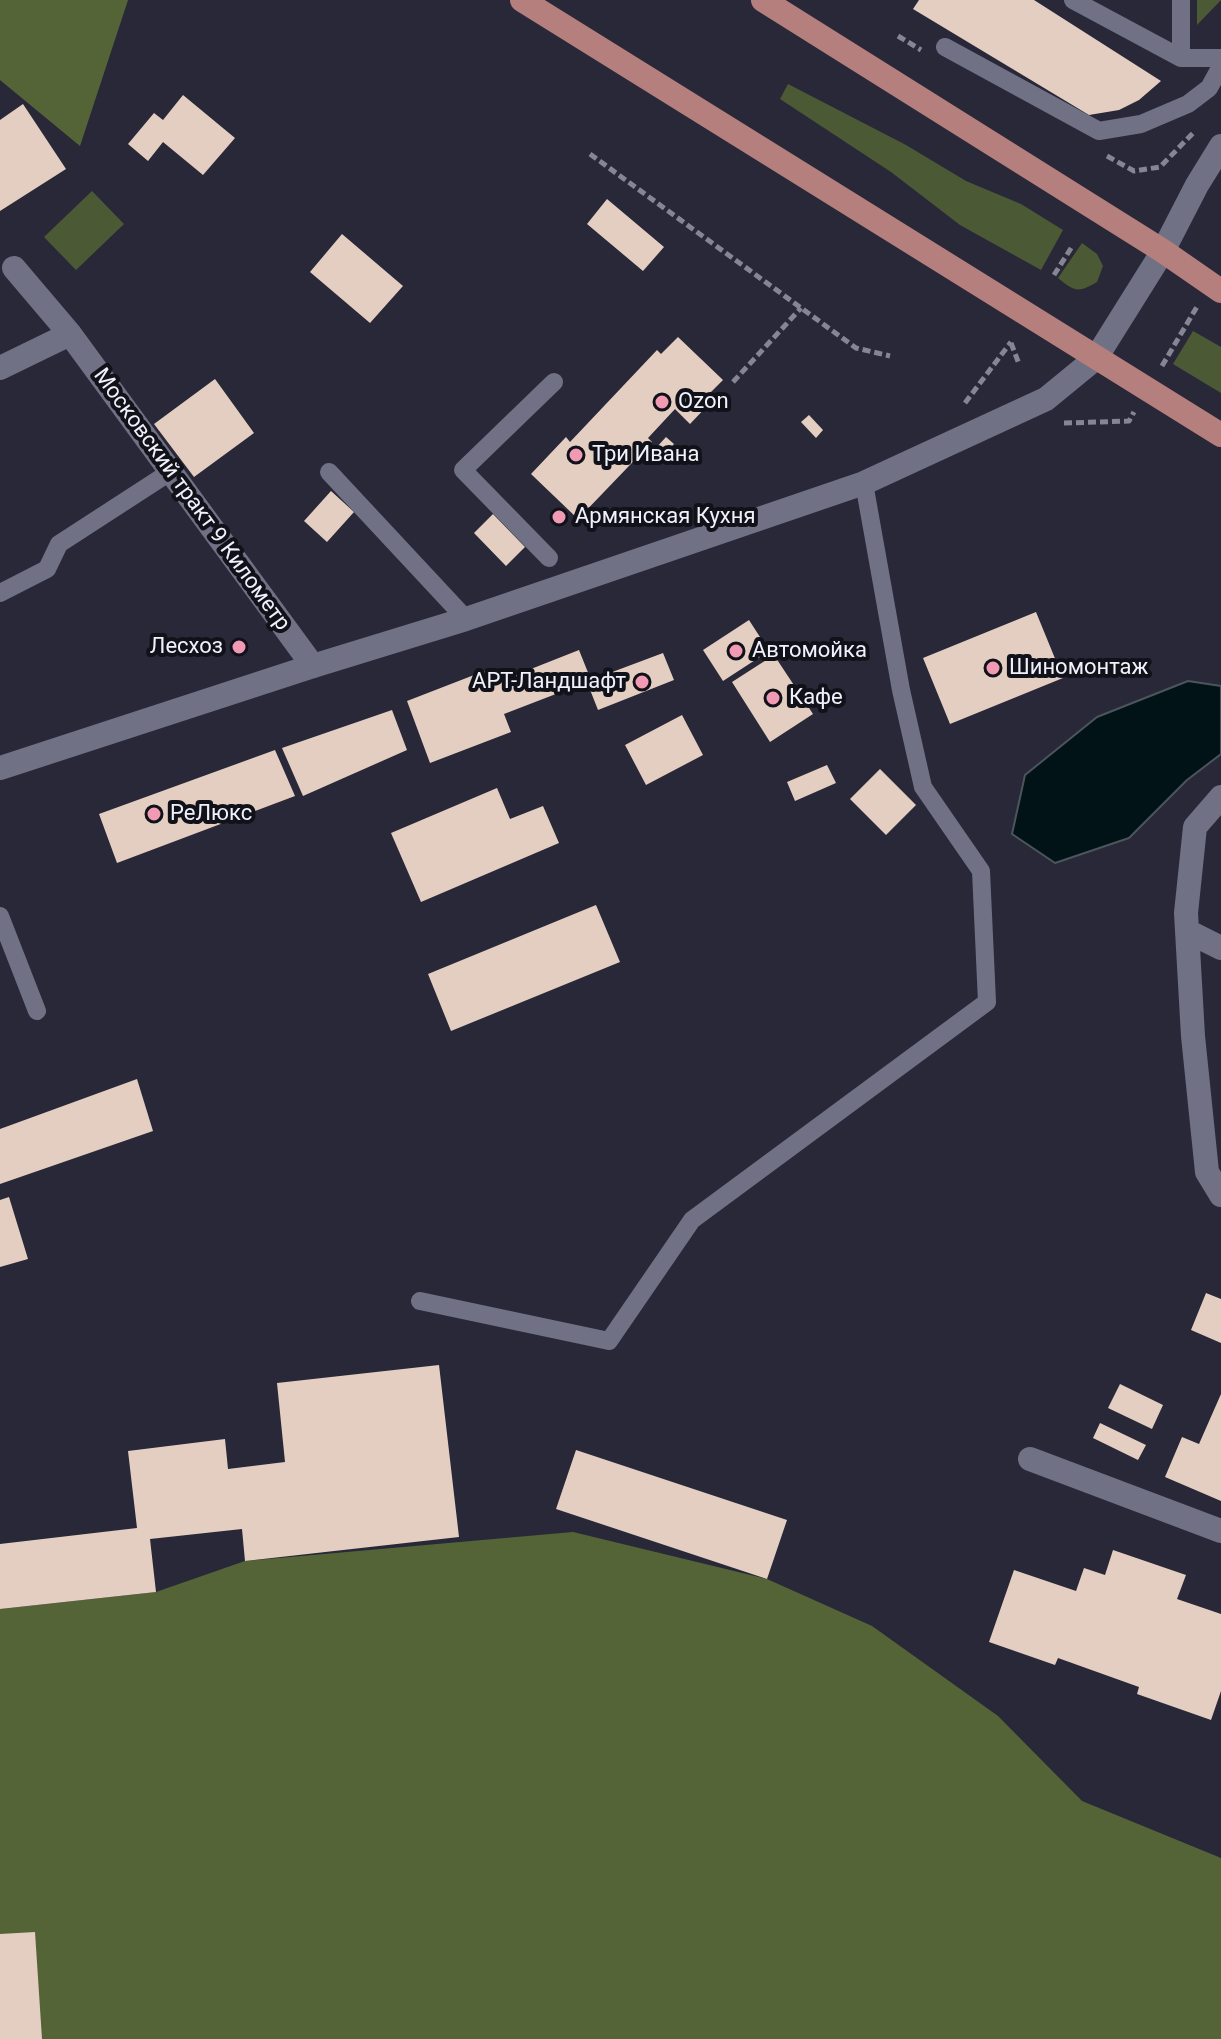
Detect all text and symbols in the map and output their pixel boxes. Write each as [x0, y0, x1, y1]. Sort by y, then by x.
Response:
street label: Московский тракт 9 Километр [87, 364, 295, 636]
place label: Ozon [678, 389, 729, 415]
marker: Ozon [653, 393, 671, 411]
place label: Три Ивана [592, 442, 699, 468]
marker: Три Ивана [567, 446, 585, 464]
place label: Армянская Кухня [575, 504, 755, 530]
marker: Армянская Кухня [550, 508, 568, 526]
place label: Лесхоз [150, 634, 223, 660]
marker: Лесхоз [230, 638, 248, 656]
place label: Автомойка [752, 638, 867, 664]
marker: Автомойка [727, 642, 745, 660]
place label: Шиномонтаж [1009, 655, 1148, 681]
marker: Шиномонтаж [984, 659, 1002, 677]
place label: АРТ-Ландшафт [472, 669, 626, 695]
marker: АРТ-Ландшафт [633, 673, 651, 691]
place label: Кафе [789, 685, 843, 711]
marker: Кафе [764, 689, 782, 707]
place label: РеЛюкс [170, 801, 252, 827]
marker: РеЛюкс [145, 805, 163, 823]

